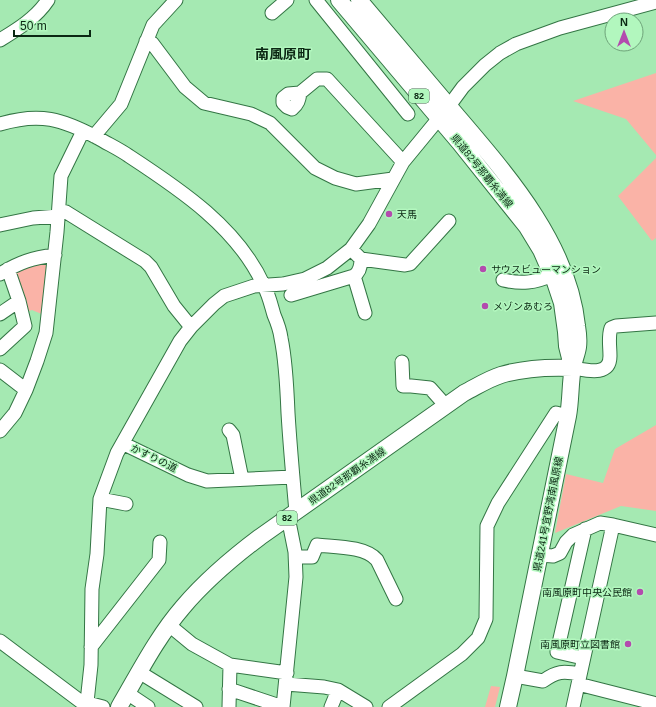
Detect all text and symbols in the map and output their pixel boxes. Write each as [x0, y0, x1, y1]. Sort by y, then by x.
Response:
scale bar [14, 12, 90, 38]
north arrow [604, 12, 644, 52]
text: N [620, 16, 628, 28]
text: 50 m [20, 19, 47, 33]
district label: 南風原町 [255, 46, 311, 62]
road number: 82 [409, 89, 429, 103]
street label: 県道82号那覇糸満線 [449, 132, 515, 210]
marker: 天馬 [384, 209, 394, 219]
place label: 天馬 [397, 209, 417, 220]
marker: サウスビューマンション [478, 264, 488, 274]
place label: サウスビューマンション [491, 264, 601, 275]
marker: メゾンあむろ [480, 301, 490, 311]
place label: メゾンあむろ [493, 301, 553, 312]
street label: かすりの道 [129, 442, 179, 474]
street label: 県道82号那覇糸満線 [307, 445, 387, 507]
street label: 県道241号宜野湾南風原線 [531, 456, 565, 572]
road number: 82 [277, 511, 297, 525]
place label: 南風原町中央公民館 [542, 587, 632, 598]
marker: 南風原町中央公民館 [635, 587, 645, 597]
place label: 南風原町立図書館 [540, 639, 620, 650]
marker: 南風原町立図書館 [623, 639, 633, 649]

